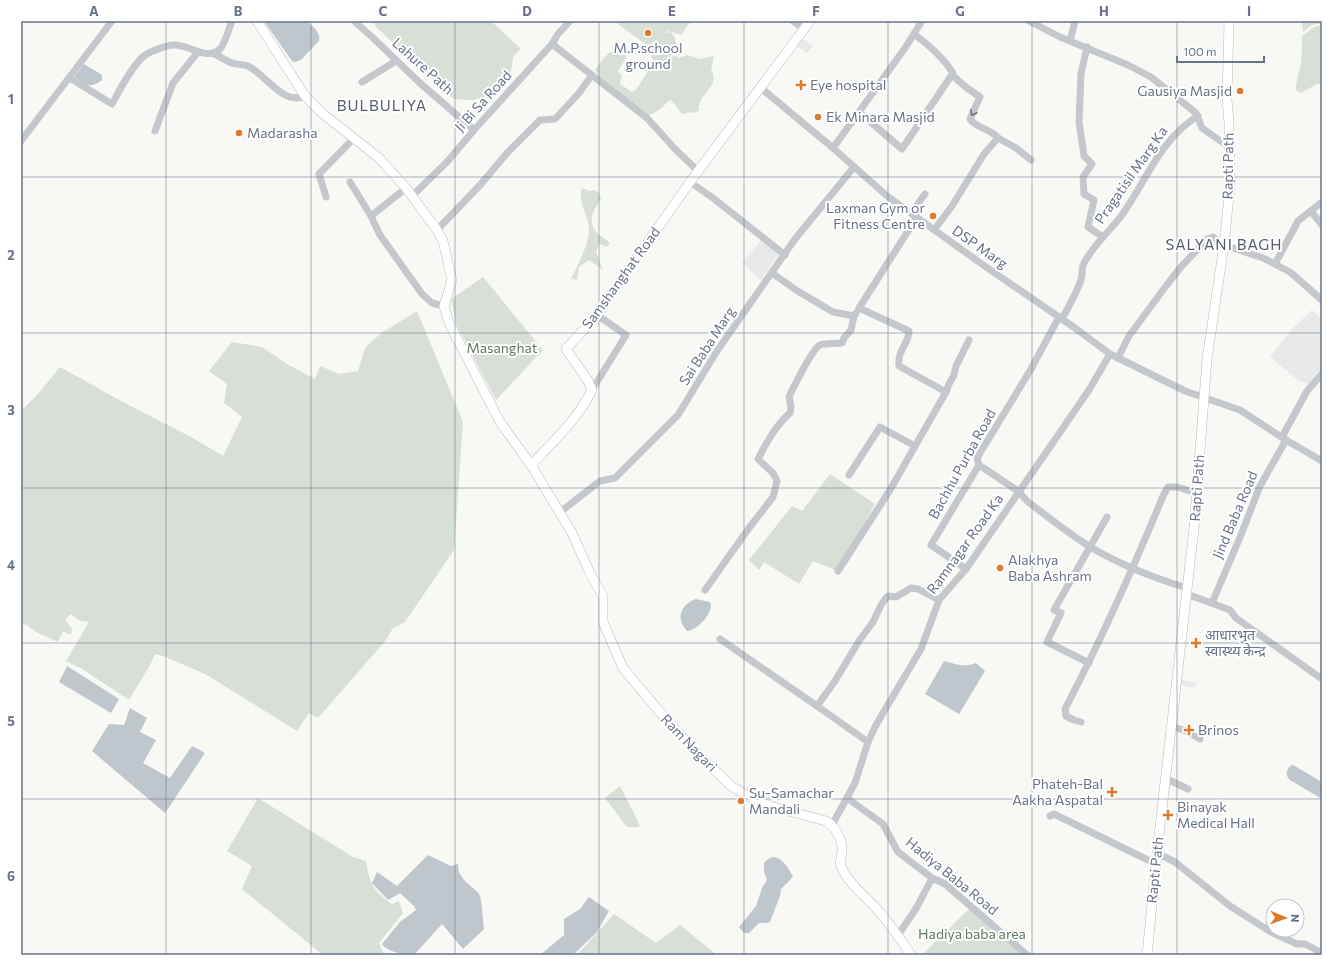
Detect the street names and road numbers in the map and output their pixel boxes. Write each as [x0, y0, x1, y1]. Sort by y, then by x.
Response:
street label: Lahure Path [389, 34, 457, 98]
street label: Ji Bi Sa Road [451, 67, 515, 135]
street label: Pragatisil Marg Ka [1091, 123, 1171, 227]
street label: Rapti Path [1218, 132, 1237, 200]
street label: DSP Marg [949, 221, 1012, 272]
street label: Samshanghat Road [578, 224, 663, 332]
street label: Sai Baba Marg [675, 303, 738, 388]
street label: Bachhu Purba Road [924, 406, 999, 522]
street label: Rapti Path [1186, 454, 1207, 522]
street label: Jind Baba Road [1208, 468, 1261, 561]
street label: Ramnagar Road Ka [923, 490, 1007, 597]
street label: Ram Nagari [658, 710, 721, 775]
street label: Hadiya Baba Road [903, 833, 1002, 918]
street label: Rapti Path [1143, 836, 1166, 904]

